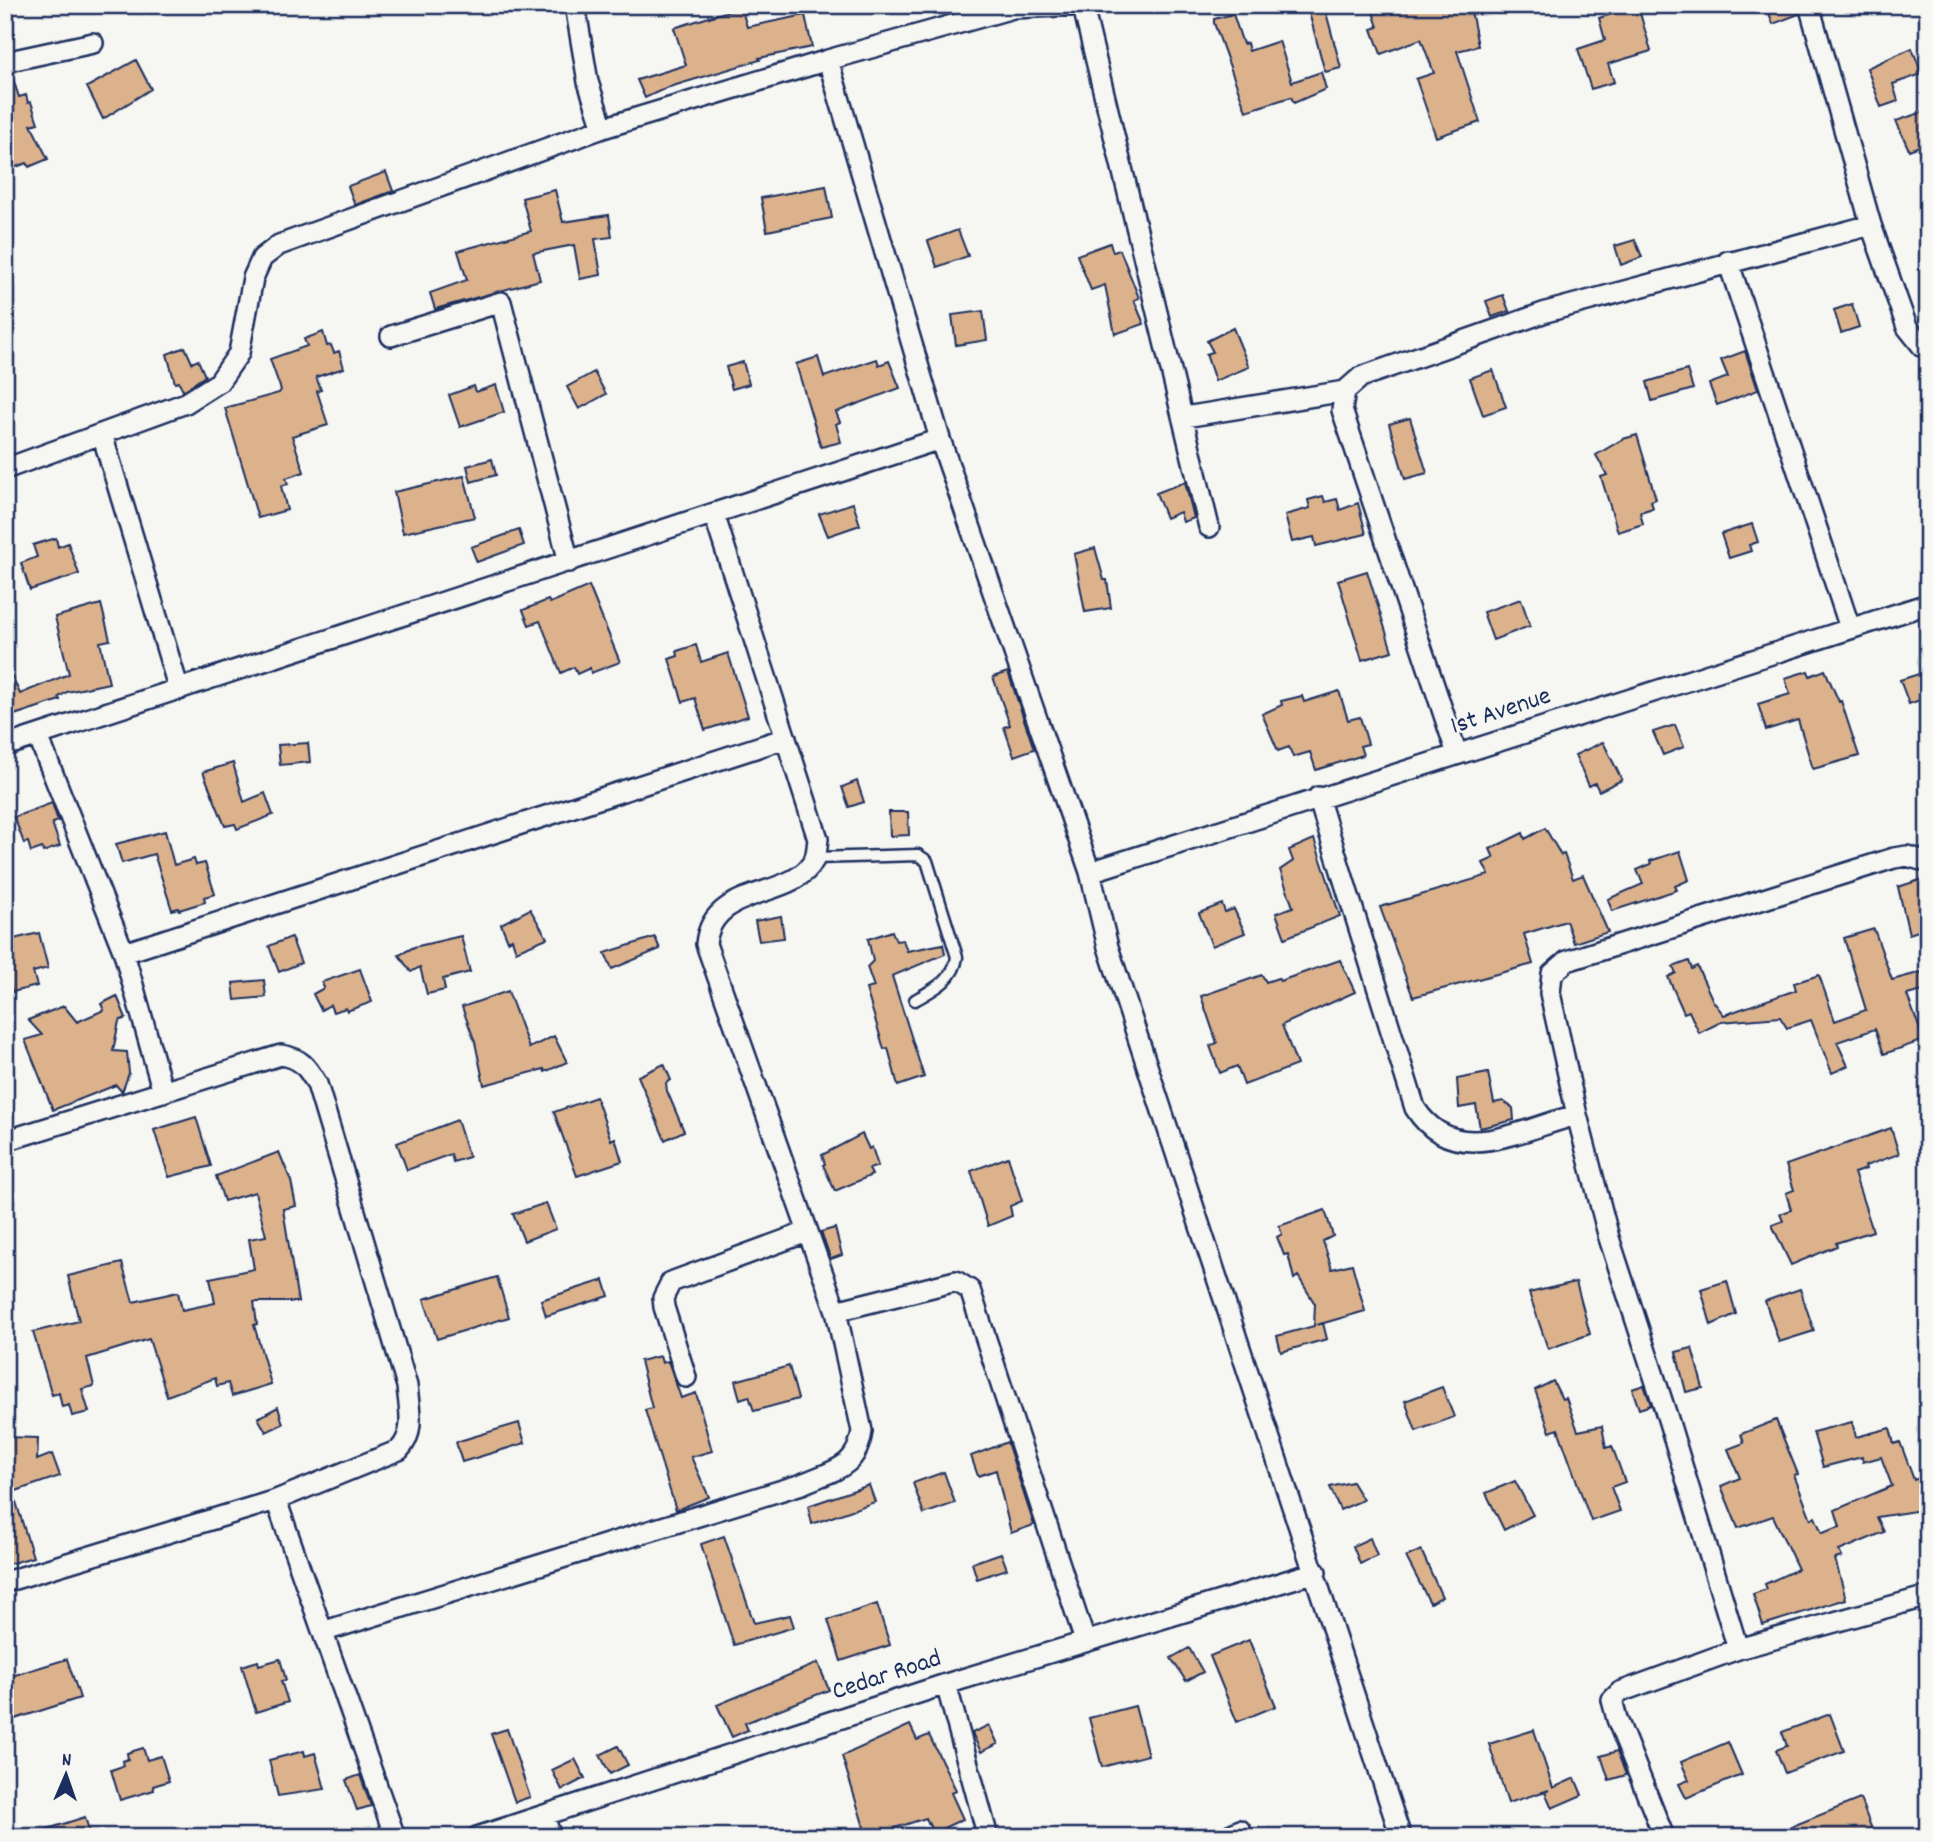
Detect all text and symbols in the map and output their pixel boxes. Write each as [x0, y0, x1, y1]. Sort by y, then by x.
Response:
street label: 1st Avenue [1446, 678, 1556, 746]
street label: Cedar Road [828, 1641, 946, 1711]
north arrow [32, 1741, 102, 1811]
text: N [61, 1748, 72, 1775]

